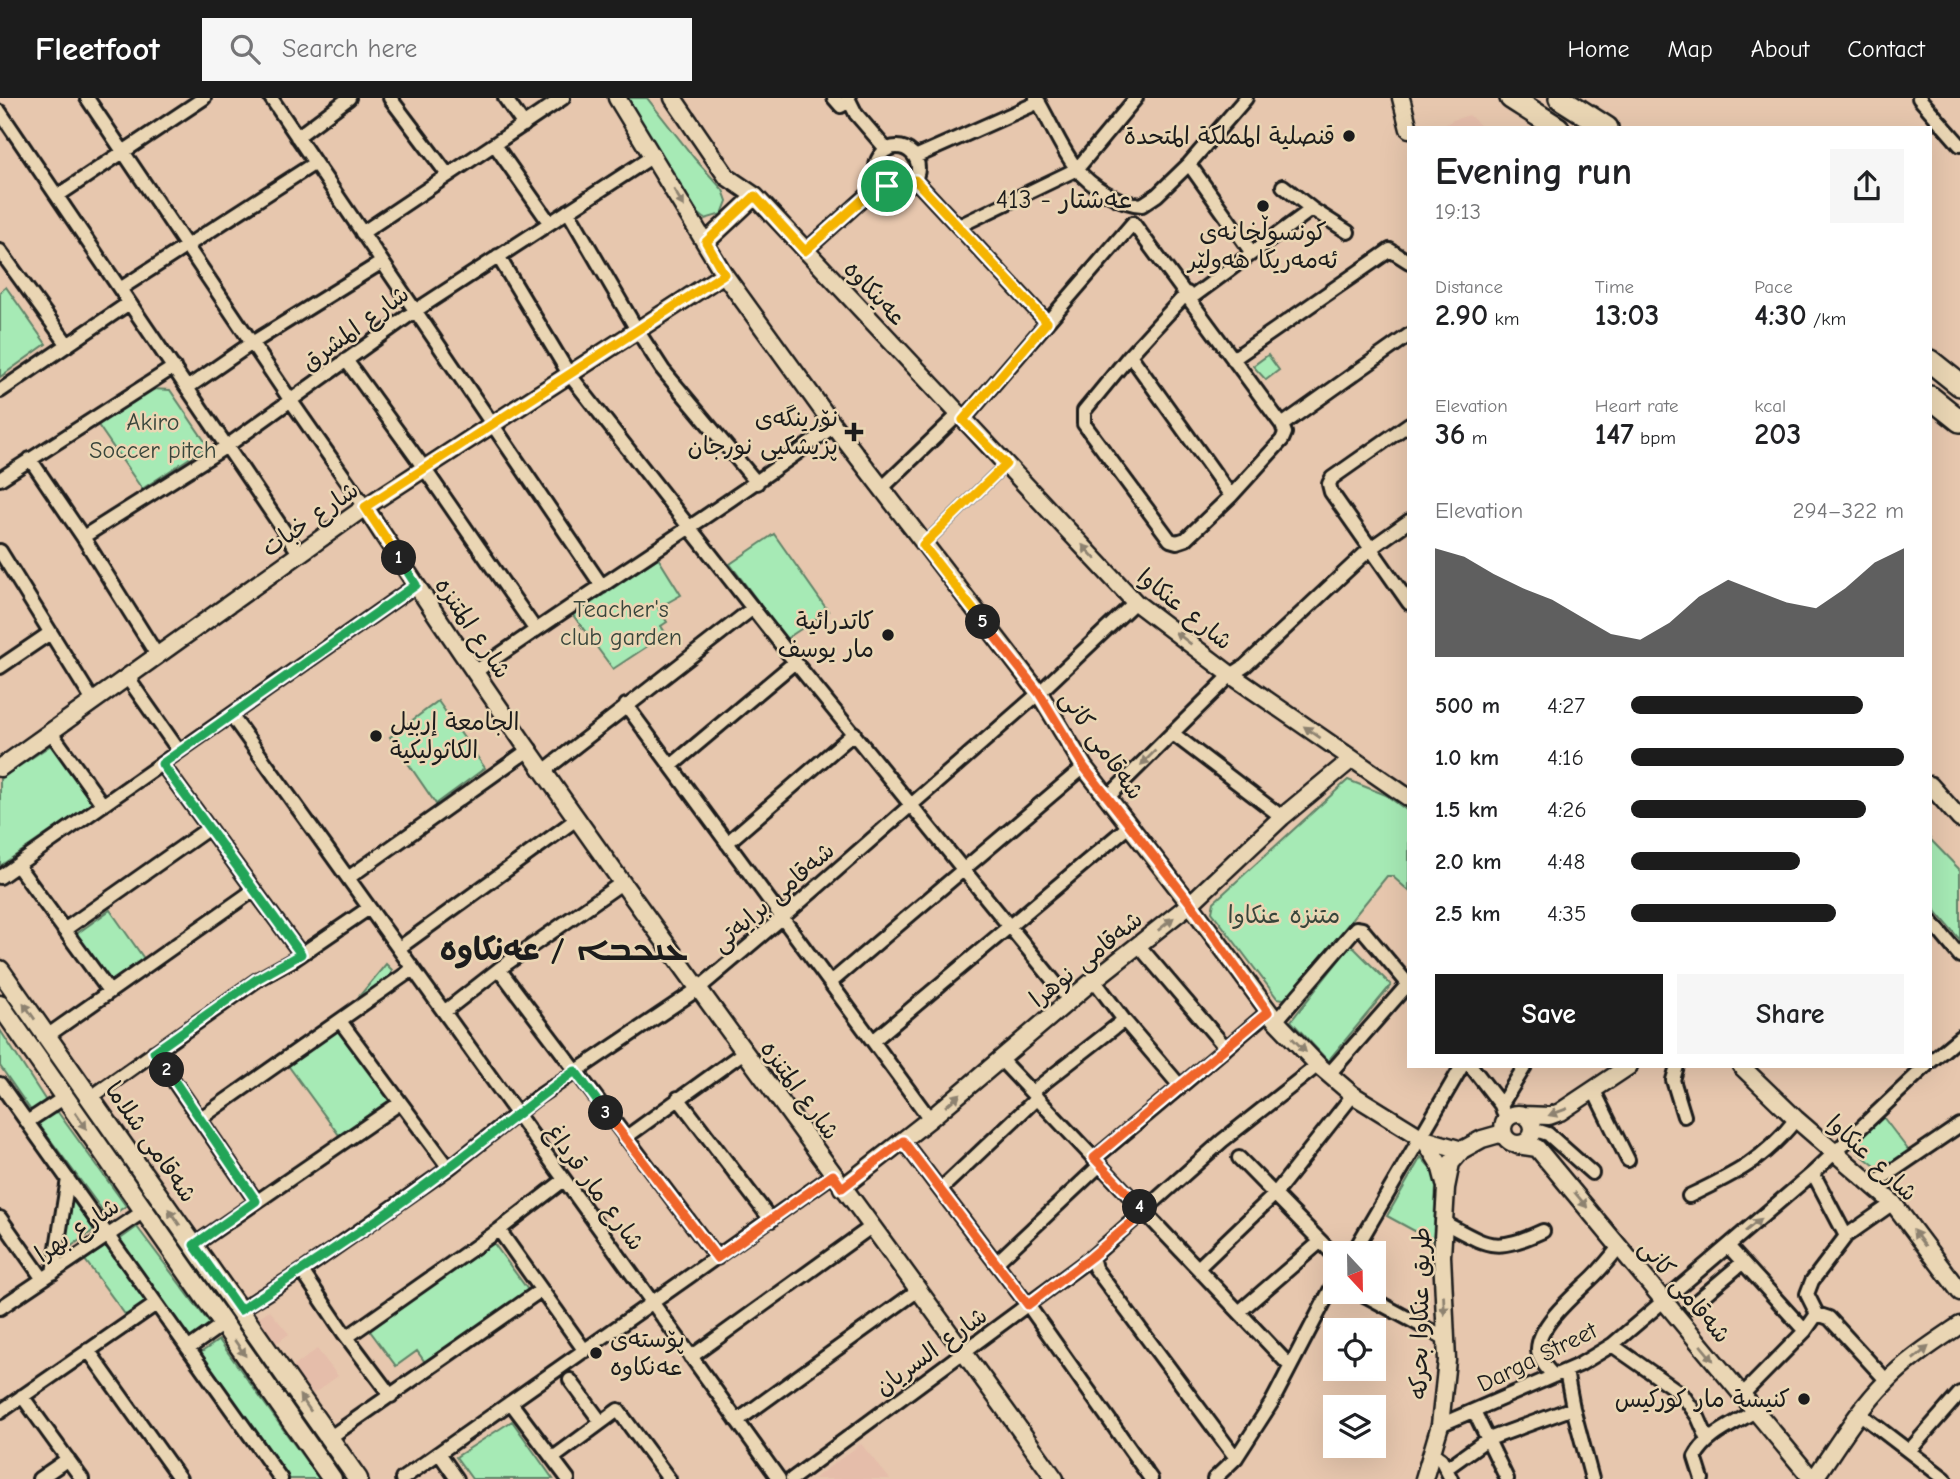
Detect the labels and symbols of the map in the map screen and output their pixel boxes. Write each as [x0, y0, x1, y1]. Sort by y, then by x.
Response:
place label: قنصلية المملكة المتحدة [1124, 122, 1335, 150]
marker: قنصلية المملكة المتحدة [1341, 128, 1357, 144]
pin [857, 156, 917, 216]
district label: عه‌شتار - 413 [996, 185, 1132, 215]
one-way arrow [672, 188, 685, 207]
marker: کونسوڵخانەی ئەمەریکا هەولێر [1255, 198, 1271, 214]
place label: کونسوڵخانەی ئەمەریکا هەولێر [1186, 215, 1338, 274]
street label: عەینکاوە [838, 255, 912, 331]
street label: شارع المشرق [296, 280, 416, 379]
place label: نۆرینگەی پزیشکیی نورجان [687, 404, 838, 461]
park label: Akiro Soccer pitch [89, 408, 217, 464]
marker: نۆرینگەی پزیشکیی نورجان [844, 422, 864, 442]
street label: شارع خبات [256, 476, 365, 565]
pin: 1 [382, 540, 416, 575]
one-way arrow [1080, 544, 1097, 561]
street label: شارع عنكاوا [1130, 562, 1238, 658]
street label: شارع المتنزه [427, 572, 517, 685]
park label: Teacher's club garden [560, 595, 682, 651]
pin: 5 [965, 604, 1000, 640]
place label: كاتدرائية مار يوسف [778, 607, 874, 664]
marker: كاتدرائية مار يوسف [880, 627, 896, 643]
one-way arrow [1174, 632, 1192, 646]
street label: شەقامی کانی [1053, 685, 1150, 806]
place label: الجامعة إربيل الكاثوليكية [390, 708, 519, 766]
one-way arrow [1303, 726, 1322, 739]
marker: الجامعة إربيل الكاثوليكية [368, 728, 384, 744]
one-way arrow [1139, 749, 1156, 766]
street label: شەقامی برایەتی [706, 836, 840, 958]
park label: متنزه عنكاوا [1228, 901, 1340, 929]
street label: شەقامی نوهرا [1024, 905, 1149, 1014]
one-way arrow [1157, 916, 1175, 931]
district label: ܥܢܟܒܐ / عەنکاوە [440, 931, 688, 969]
one-way arrow [22, 1002, 36, 1020]
street label: شارع المتنزه [752, 1035, 845, 1147]
one-way arrow [1291, 1036, 1307, 1053]
pin: 2 [150, 1052, 184, 1088]
street label: شەقامی شلاما [98, 1076, 203, 1208]
one-way arrow [944, 1092, 961, 1108]
pin: 3 [588, 1096, 624, 1130]
one-way arrow [1548, 1106, 1569, 1117]
street label: شارع عنكاوا [1819, 1109, 1923, 1209]
one-way arrow [74, 1112, 88, 1130]
street label: شارع مار قرداغ [537, 1118, 650, 1258]
pin: 4 [1122, 1190, 1158, 1224]
one-way arrow [1573, 1191, 1588, 1209]
street label: شارع بهرا [30, 1192, 126, 1271]
one-way arrow [167, 1208, 181, 1226]
one-way arrow [1744, 1218, 1761, 1233]
street label: طريق عنكاوا بحركه [1404, 1227, 1436, 1399]
one-way arrow [1912, 1229, 1926, 1247]
street label: شەقامی کانی [1633, 1233, 1737, 1349]
north arrow [1323, 1241, 1386, 1304]
one-way arrow [1439, 1295, 1450, 1317]
street label: شارع السريان [869, 1301, 994, 1403]
street label: Darga Street [1473, 1316, 1602, 1398]
place label: پۆسته‌ی عه‌نكاوه‌ [610, 1325, 685, 1381]
one-way arrow [233, 1339, 247, 1357]
marker: پۆسته‌ی عه‌نكاوه‌ [588, 1345, 604, 1361]
one-way arrow [1699, 1345, 1714, 1362]
one-way arrow [1912, 1346, 1929, 1361]
place label: كنيسة مار كوركيس [1615, 1385, 1790, 1414]
marker: كنيسة مار كوركيس [1796, 1391, 1812, 1407]
one-way arrow [298, 1394, 312, 1412]

